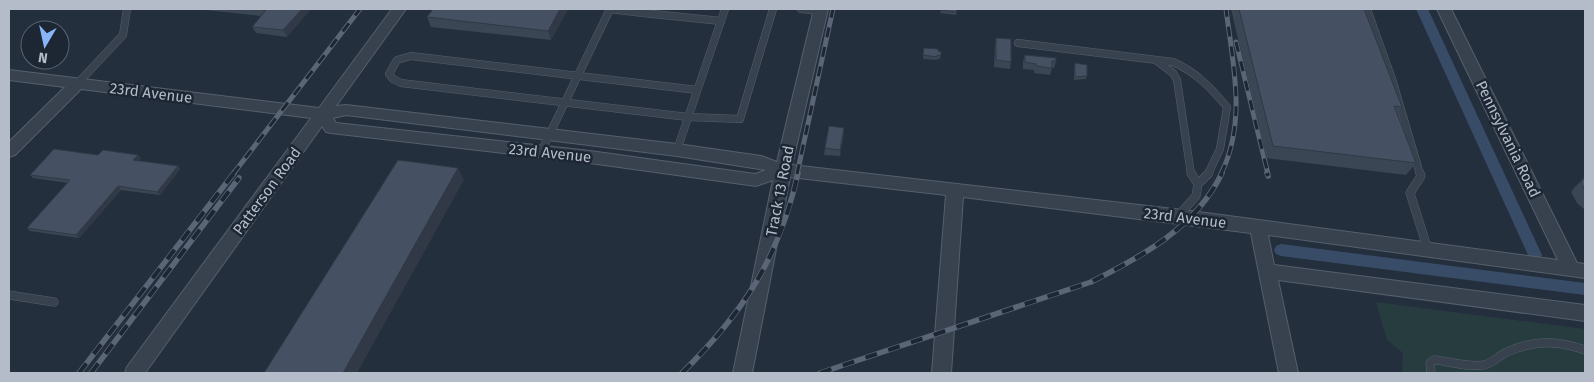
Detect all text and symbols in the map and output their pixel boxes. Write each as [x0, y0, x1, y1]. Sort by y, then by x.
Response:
north arrow [20, 20, 70, 70]
text: N [37, 48, 49, 66]
street label: Pennsylvania Road [1472, 78, 1544, 200]
street label: 23rd Avenue [109, 79, 193, 107]
street label: 23rd Avenue [508, 140, 592, 166]
street label: Patterson Road [229, 144, 305, 238]
street label: Track 13 Road [762, 144, 798, 238]
street label: 23rd Avenue [1143, 204, 1227, 232]

